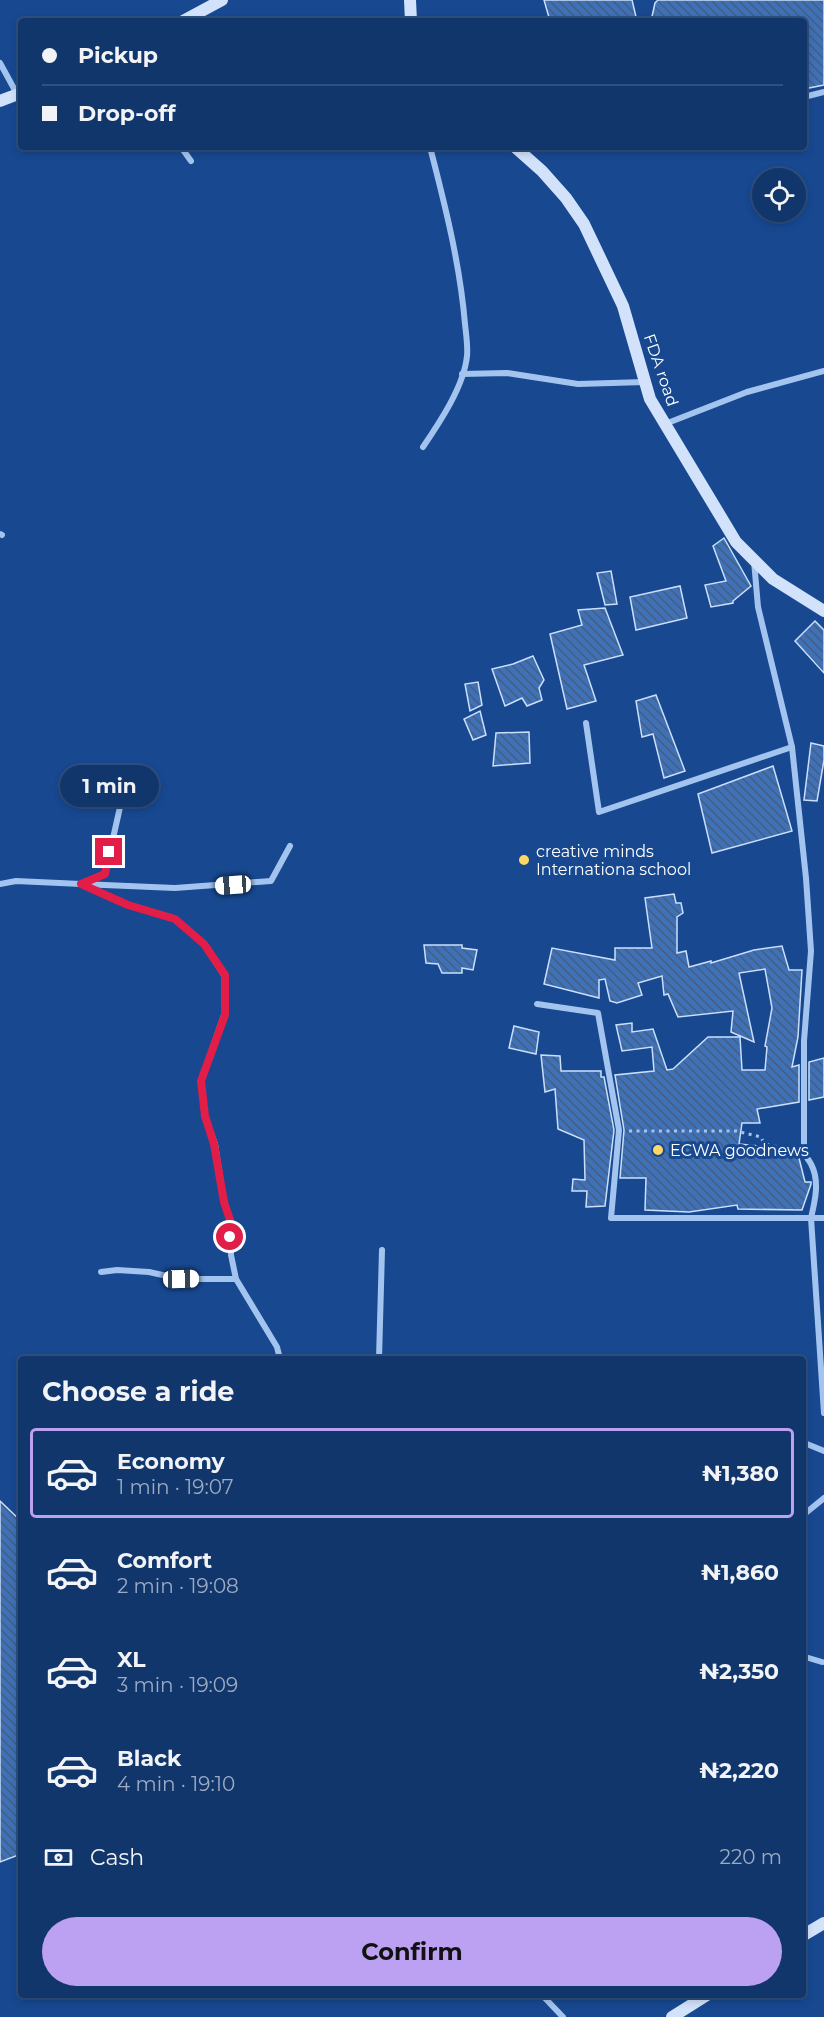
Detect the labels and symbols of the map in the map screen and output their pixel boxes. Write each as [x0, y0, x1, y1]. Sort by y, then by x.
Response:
street label: FDA road [640, 331, 682, 409]
callout: 1 min [60, 765, 158, 807]
route end [95, 838, 122, 865]
place label: creative minds Internationa school [536, 842, 691, 879]
marker: creative minds Internationa school [517, 853, 531, 867]
car [214, 875, 252, 895]
place label: ECWA goodnews [670, 1141, 809, 1160]
marker: ECWA goodnews [651, 1143, 665, 1157]
route start [216, 1223, 243, 1250]
car [163, 1270, 199, 1288]

